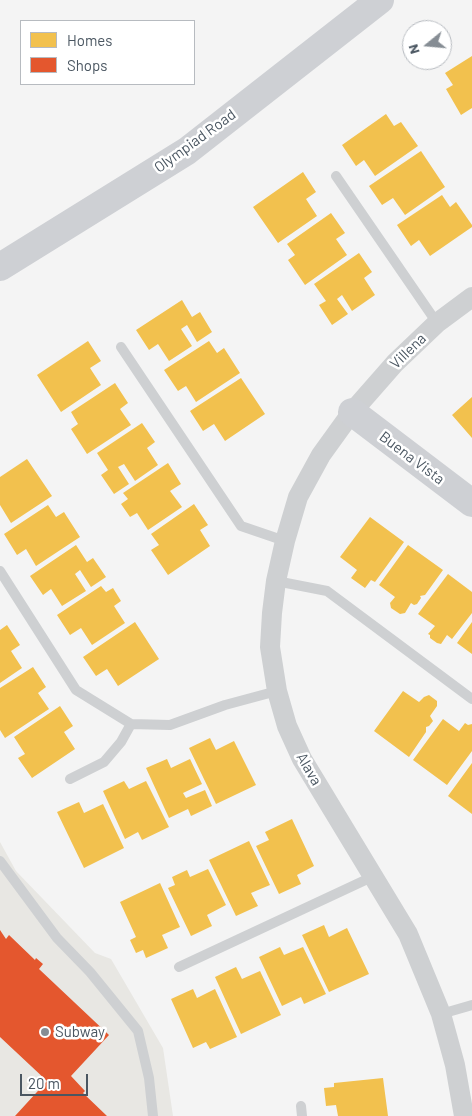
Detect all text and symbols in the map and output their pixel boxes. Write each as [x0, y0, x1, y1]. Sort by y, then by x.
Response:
legend [20, 20, 195, 85]
north arrow [402, 20, 452, 70]
text: Homes [67, 31, 112, 49]
text: N [404, 42, 423, 56]
text: Shops [67, 56, 107, 74]
street label: Olympiad Road [151, 105, 239, 177]
street label: Villena [386, 329, 430, 373]
street label: Buena Vista [376, 428, 448, 488]
street label: Alava [293, 749, 325, 789]
place label: Subway [55, 1023, 105, 1041]
marker: Subway [39, 1026, 51, 1038]
scale bar [22, 1064, 90, 1096]
text: 20 m [28, 1074, 60, 1092]

